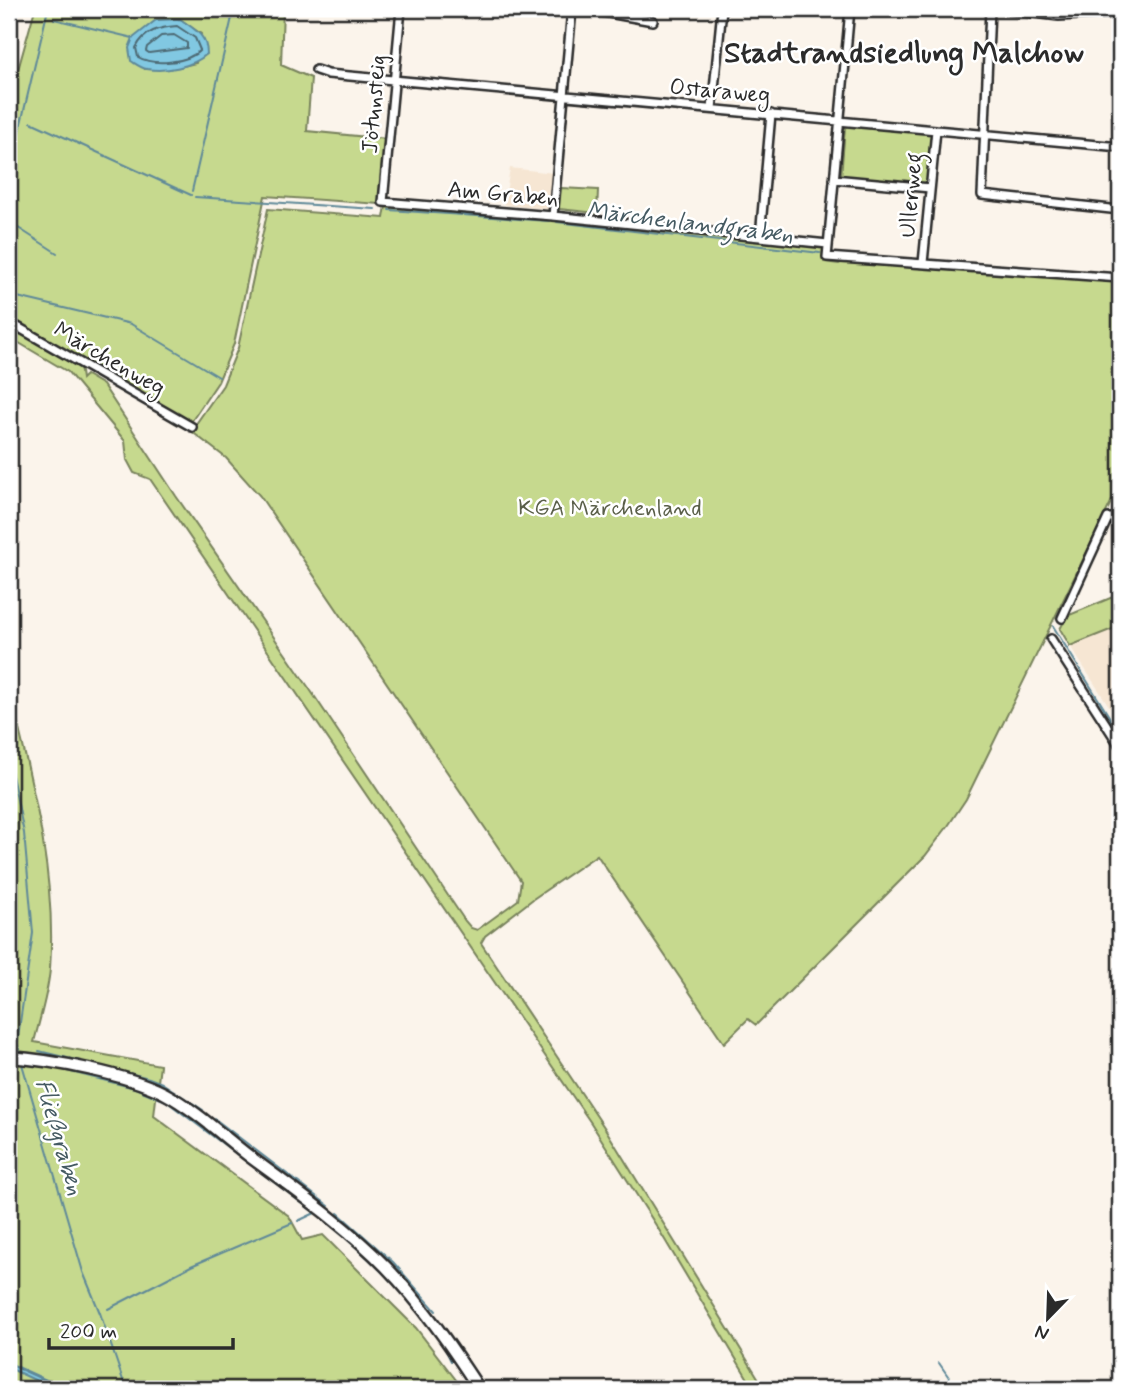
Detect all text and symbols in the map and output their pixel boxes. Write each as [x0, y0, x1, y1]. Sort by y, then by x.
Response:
district label: Stadtrandsiedlung Malchow [724, 34, 1084, 76]
street label: Jötunsteig [356, 53, 394, 155]
street label: Ostaraweg [668, 73, 771, 113]
street label: Ullerweg [893, 151, 933, 239]
street label: Am Graben [446, 175, 560, 215]
water label: Märchenlandgraben [584, 195, 795, 255]
street label: Märchenweg [47, 316, 170, 406]
park label: KGA Märchenland [518, 494, 702, 524]
water label: Fließgraben [27, 1076, 90, 1199]
north arrow [1014, 1282, 1084, 1352]
scale bar [49, 1307, 233, 1351]
text: 200 m [60, 1318, 117, 1346]
text: N [1031, 1318, 1053, 1346]

